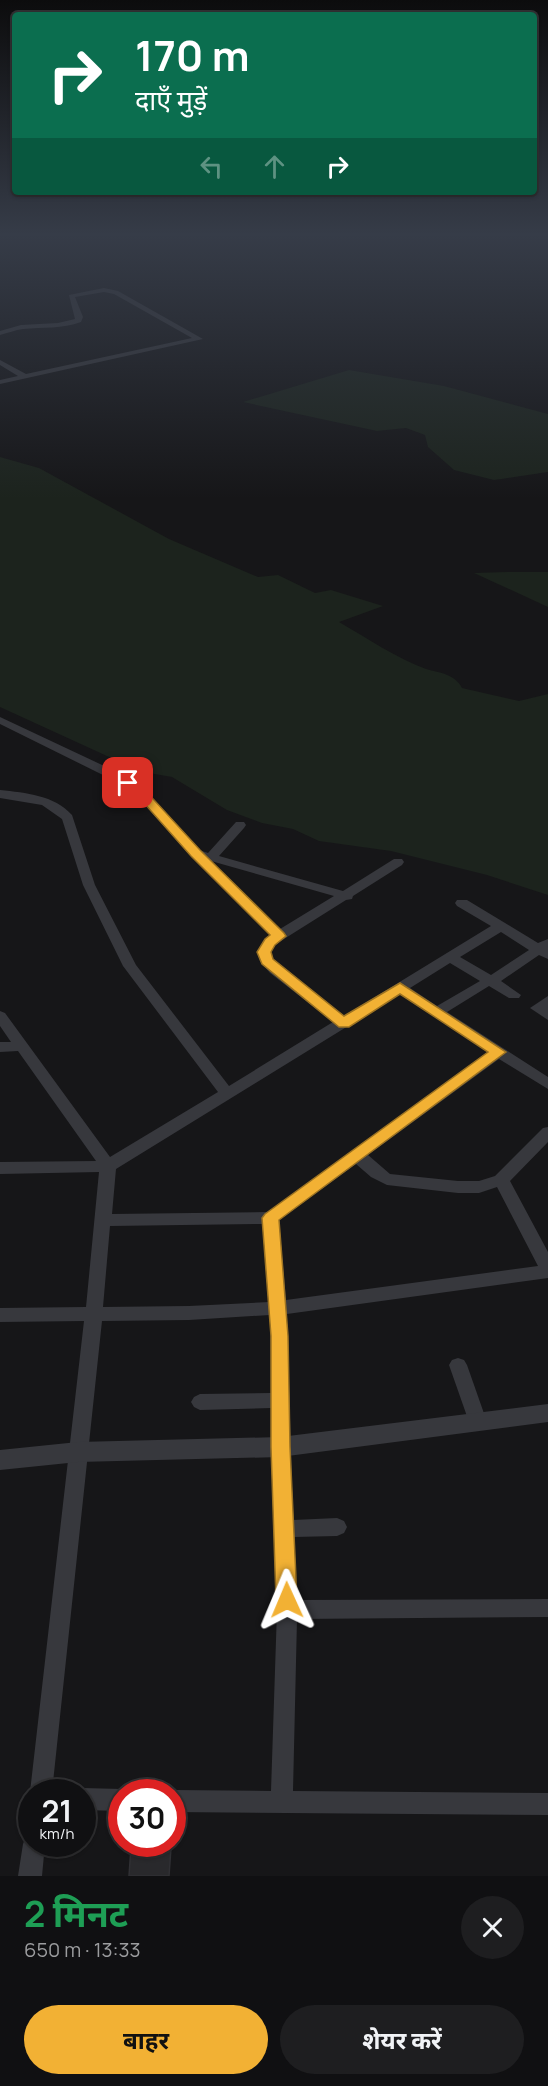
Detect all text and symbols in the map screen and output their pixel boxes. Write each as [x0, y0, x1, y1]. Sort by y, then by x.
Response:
text: 170 m [135, 26, 250, 84]
icon: right [36, 36, 114, 114]
text: दाएँ मुड़ें [135, 81, 207, 118]
icon: left [195, 150, 228, 183]
icon: ahead [258, 150, 291, 183]
icon: right [321, 150, 354, 183]
pin [102, 757, 153, 808]
icon: arrive [111, 766, 144, 799]
position arrow [255, 1568, 319, 1632]
speed limit sign: 30 [108, 1779, 186, 1857]
text: 21 [41, 1790, 73, 1831]
text: km/h [40, 1823, 74, 1844]
text: 2 मिनट [24, 1889, 128, 1938]
button: close [461, 1896, 524, 1959]
text: 650 m · 13:33 [24, 1936, 141, 1963]
button: बाहर [24, 2005, 268, 2074]
button: शेयर करें [280, 2005, 524, 2074]

